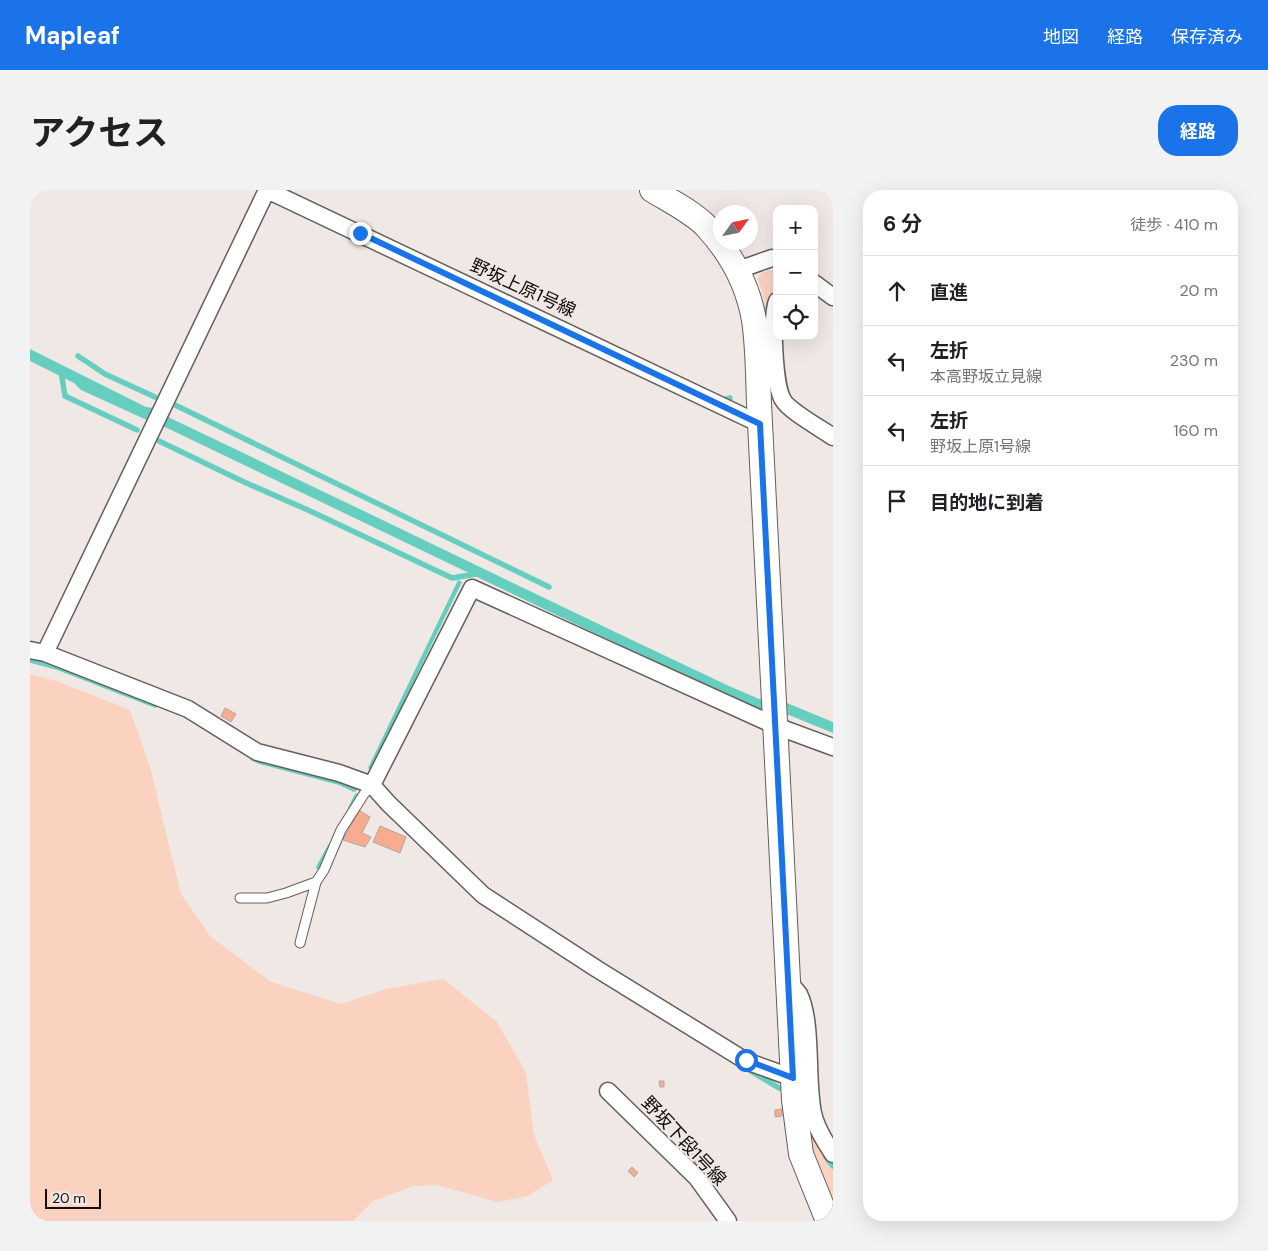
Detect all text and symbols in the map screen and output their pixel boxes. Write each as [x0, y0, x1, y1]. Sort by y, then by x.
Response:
text: Mapleaf [25, 20, 120, 51]
text: 地図 [1043, 25, 1079, 49]
text: 経路 [1107, 25, 1143, 49]
text: 保存済み [1171, 25, 1243, 49]
button: 経路 [1158, 105, 1238, 156]
text: アクセス [30, 110, 168, 156]
north arrow [713, 205, 758, 250]
map controls [773, 205, 818, 340]
button: + [773, 205, 818, 250]
text: 6 分 [883, 210, 922, 238]
text: 徒歩 · 410 m [1130, 214, 1218, 235]
route end [349, 222, 372, 245]
button: − [773, 250, 818, 295]
street label: 野坂上原1号線 [466, 253, 580, 323]
icon: ahead [883, 277, 911, 305]
text: 直進 [930, 280, 968, 305]
text: 20 m [1179, 280, 1218, 301]
button: locate [773, 295, 818, 340]
text: 左折 [930, 338, 968, 363]
icon: left [883, 347, 911, 375]
text: 230 m [1170, 350, 1218, 371]
text: 本高野坂立見線 [930, 366, 1042, 387]
text: 左折 [930, 408, 968, 433]
icon: left [883, 417, 911, 445]
text: 160 m [1174, 420, 1218, 441]
text: 野坂上原1号線 [930, 436, 1031, 457]
icon: arrive [883, 487, 911, 515]
text: 目的地に到着 [930, 490, 1044, 515]
route start [735, 1049, 758, 1072]
street label: 野坂下段1号線 [636, 1091, 732, 1191]
scale bar [45, 1186, 101, 1209]
text: 20 m [52, 1189, 86, 1207]

